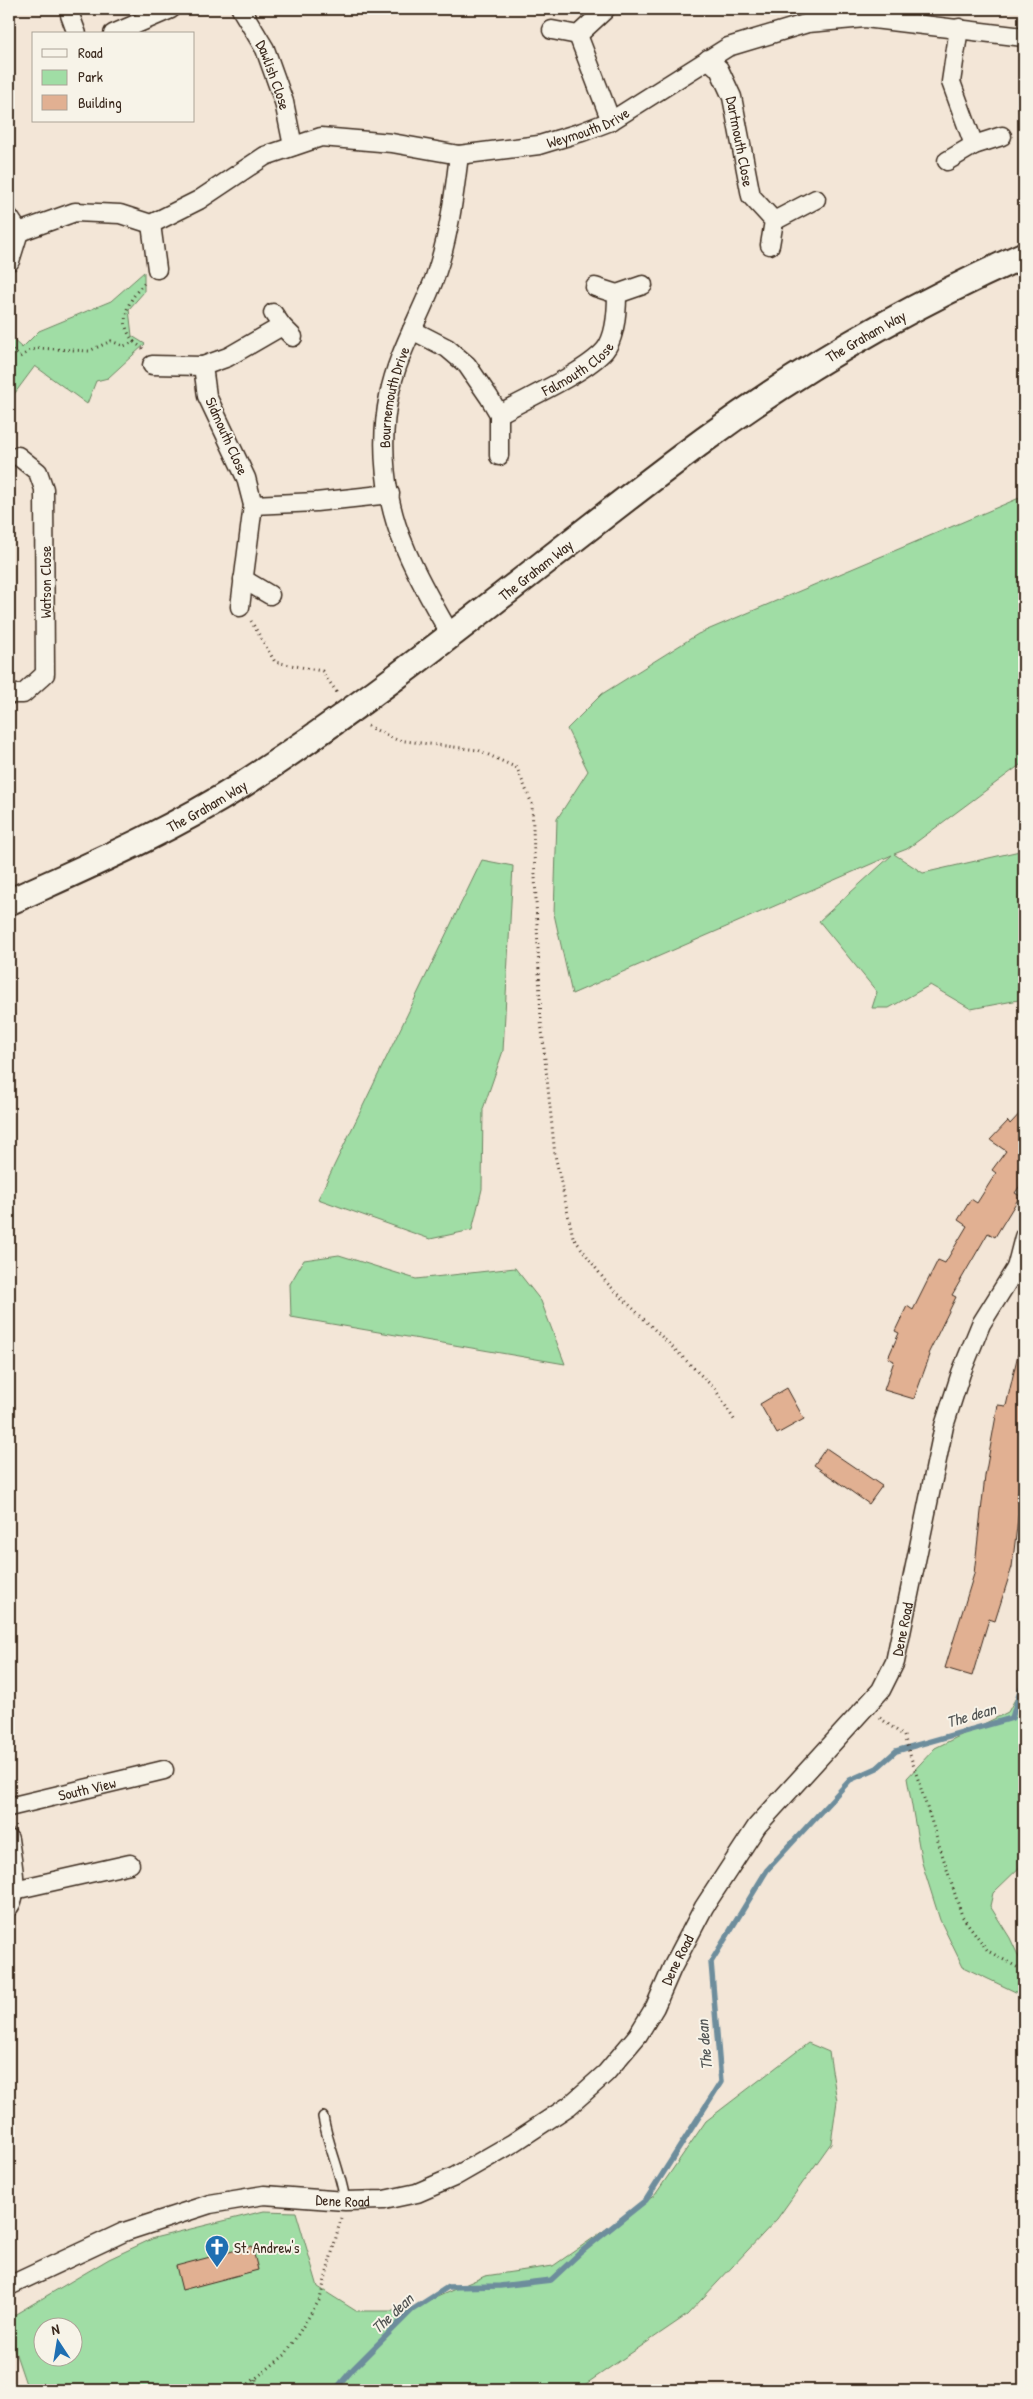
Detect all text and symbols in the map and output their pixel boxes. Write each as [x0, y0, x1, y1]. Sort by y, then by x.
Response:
legend [32, 32, 195, 122]
street label: Dawlish Close [251, 36, 296, 111]
text: Road [78, 42, 103, 63]
text: Park [78, 66, 103, 87]
text: Building [78, 92, 122, 113]
street label: Dartmouth Close [722, 95, 759, 188]
street label: Weymouth Drive [544, 102, 633, 153]
street label: The Graham Way [821, 305, 909, 367]
street label: Falmouth Close [537, 338, 618, 401]
street label: Bournemouth Drive [374, 343, 414, 448]
street label: Sidmouth Close [200, 394, 254, 478]
street label: The Graham Way [494, 534, 577, 605]
street label: Watson Close [35, 546, 56, 618]
street label: The Graham Way [163, 774, 251, 837]
street label: Dene Road [886, 1600, 918, 1658]
water label: The dean [944, 1697, 1000, 1733]
street label: South View [56, 1771, 118, 1805]
street label: Dene Road [655, 1931, 698, 1988]
water label: The dean [691, 2017, 717, 2071]
street label: Dene Road [315, 2188, 370, 2211]
church icon: St. Andrew's [204, 2234, 230, 2268]
place label: St. Andrew's [234, 2237, 300, 2258]
water label: The dean [366, 2287, 419, 2338]
north arrow [32, 2316, 82, 2366]
text: N [50, 2319, 61, 2339]

